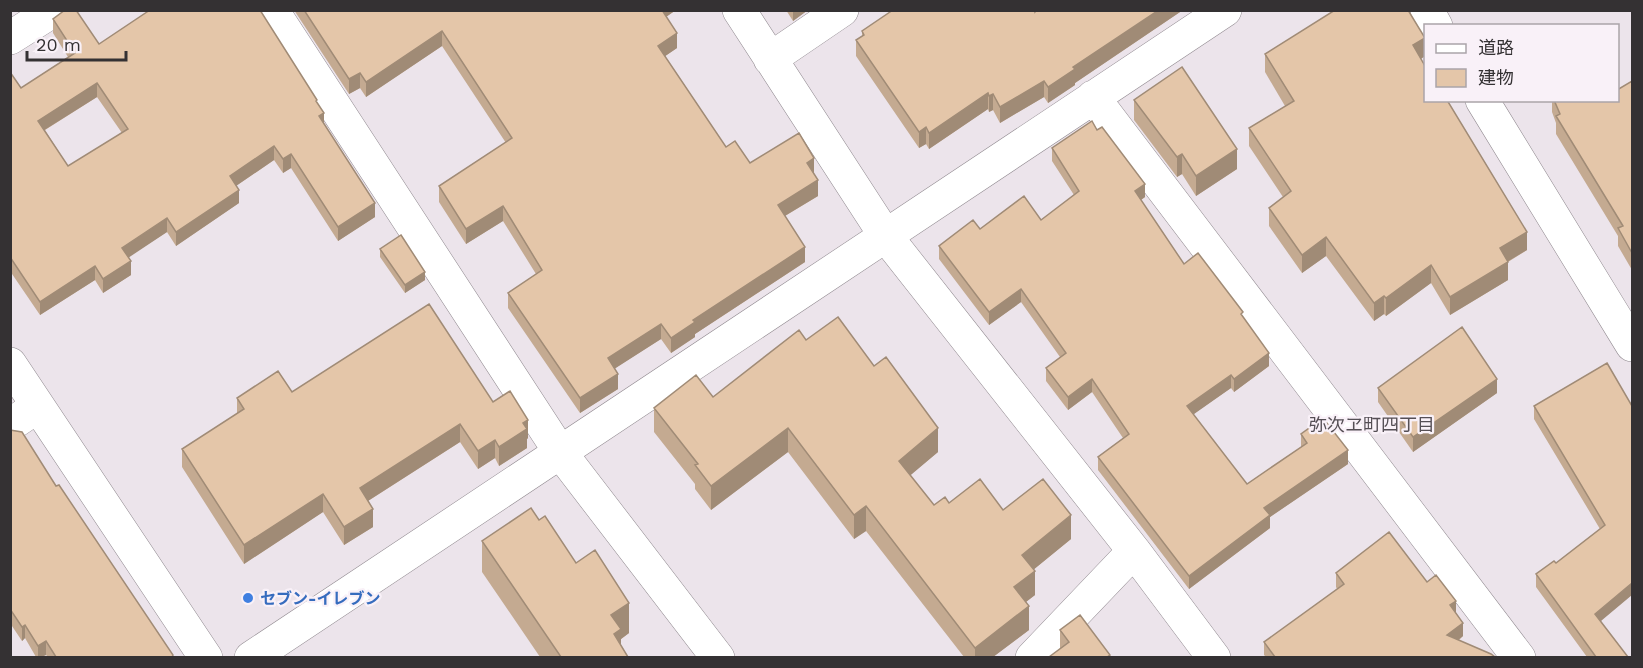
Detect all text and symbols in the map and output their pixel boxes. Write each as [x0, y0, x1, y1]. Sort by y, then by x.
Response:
scale bar [27, 24, 126, 62]
legend [1424, 24, 1619, 102]
text: 20 m [36, 34, 81, 55]
text: 道路 [1478, 37, 1514, 58]
text: 建物 [1478, 67, 1514, 88]
district label: 弥次ヱ町四丁目 [1309, 414, 1435, 435]
place label: セブン-イレブン [260, 589, 380, 608]
marker: セブン-イレブン [241, 591, 255, 605]

